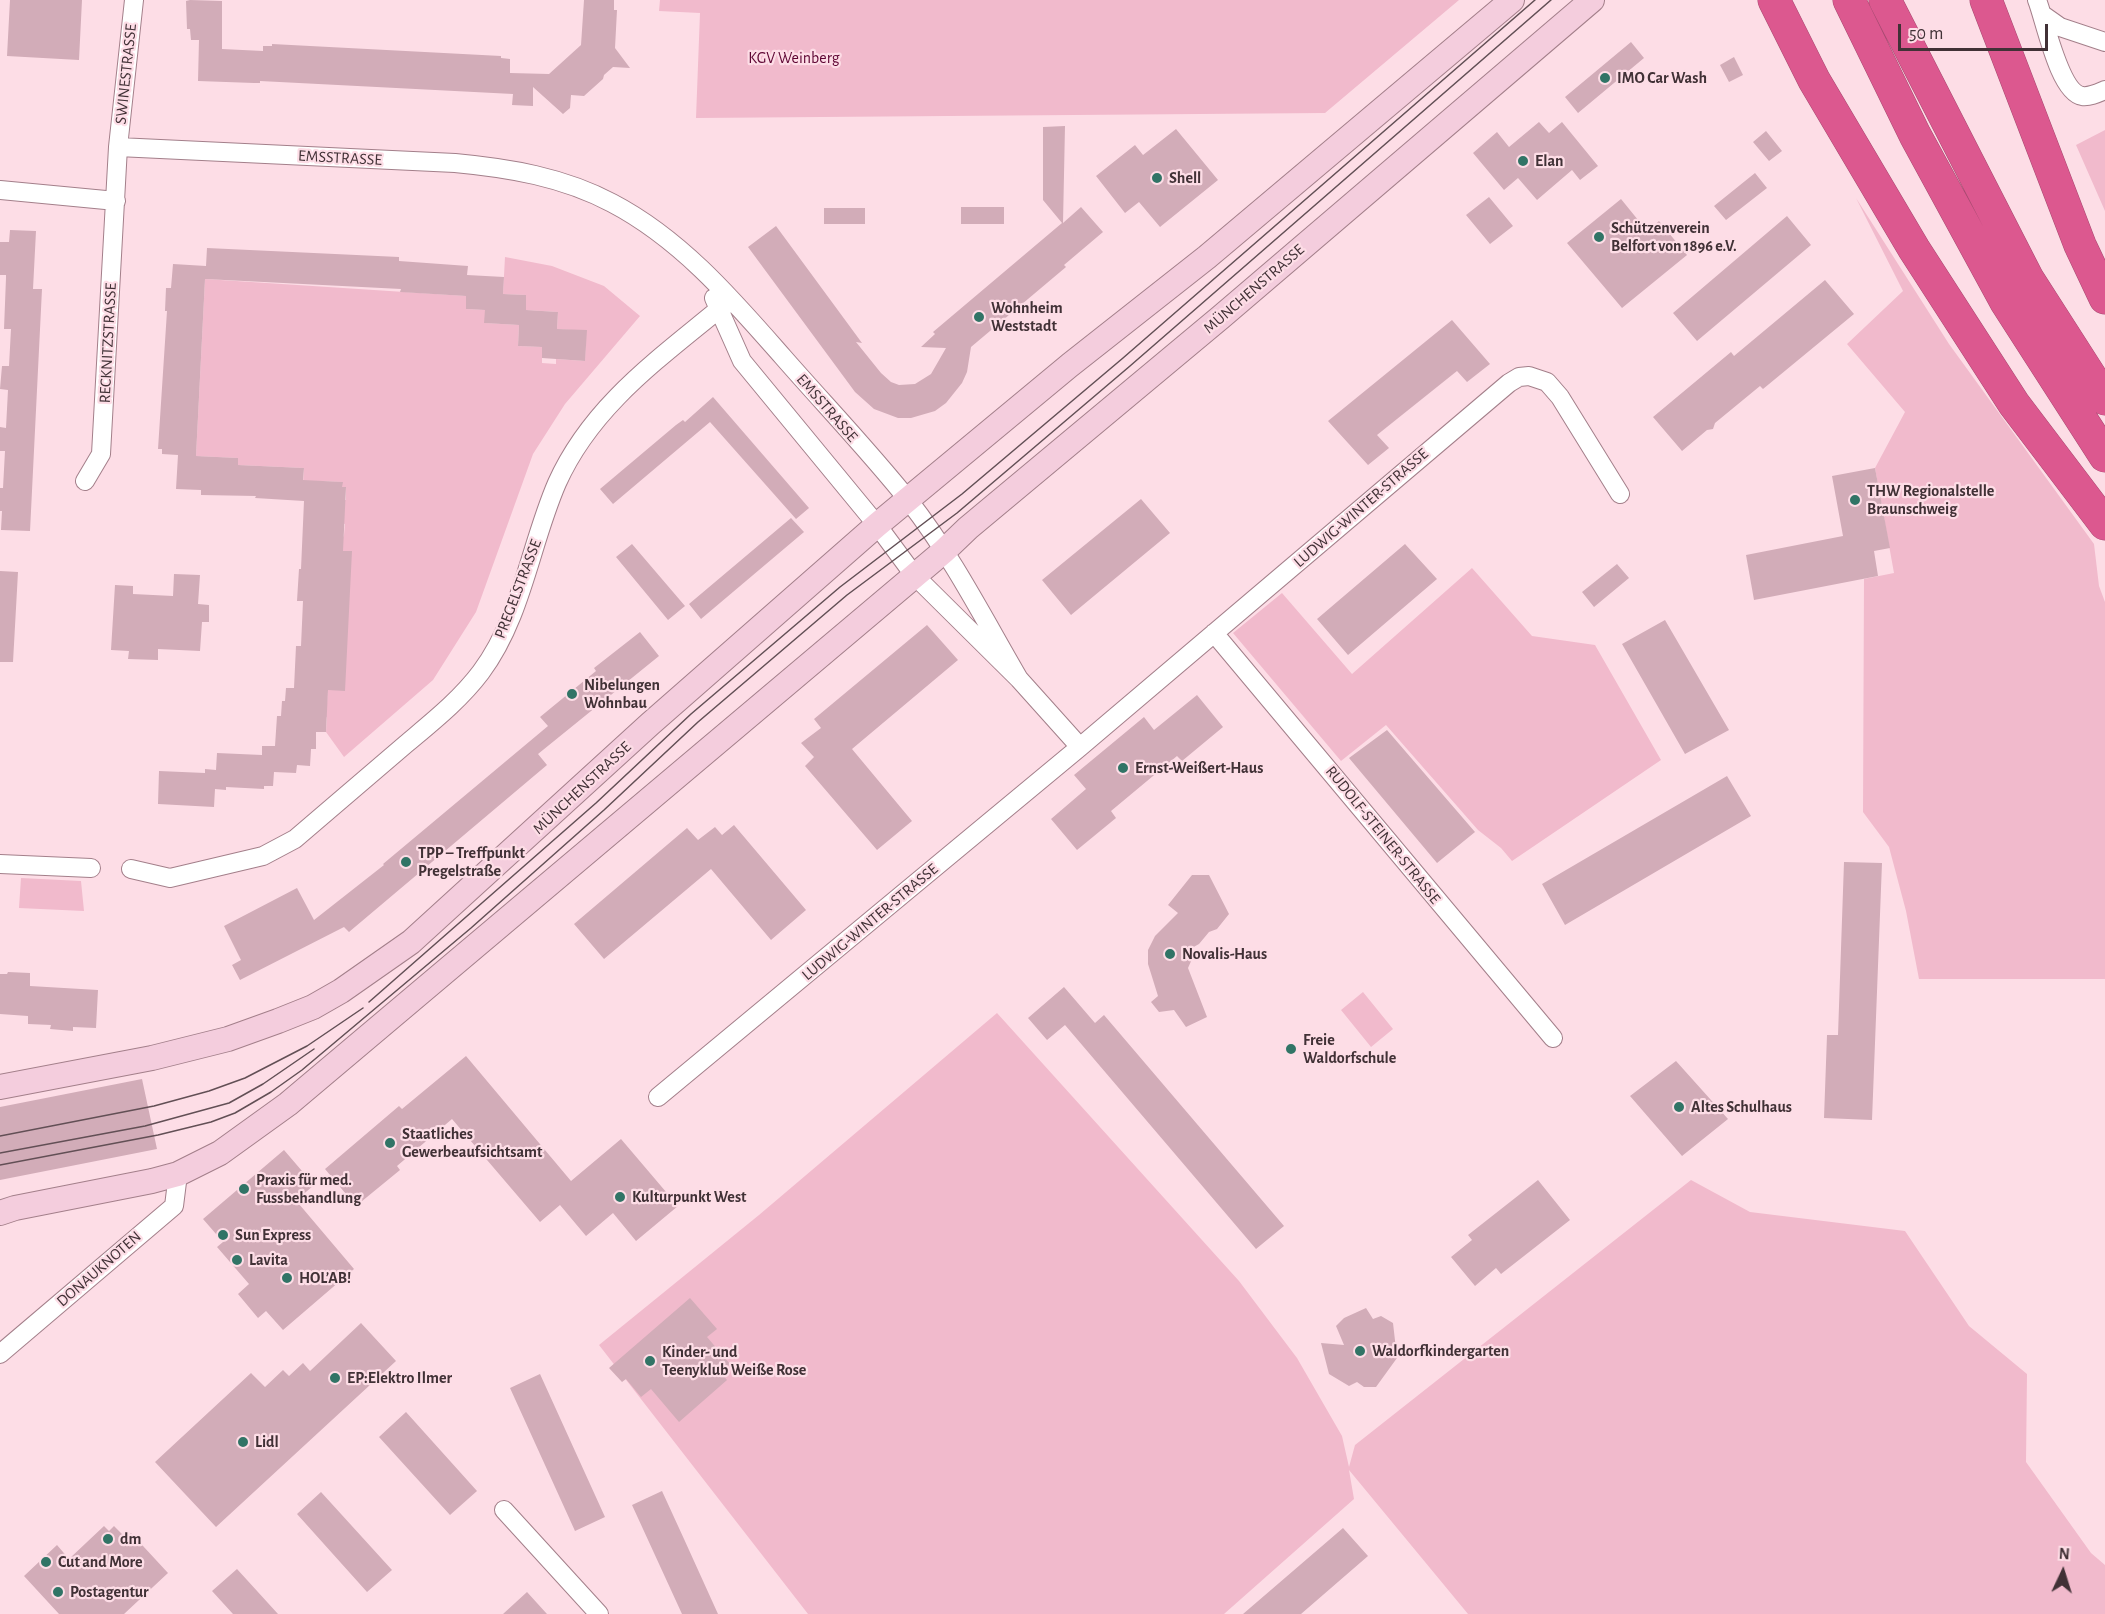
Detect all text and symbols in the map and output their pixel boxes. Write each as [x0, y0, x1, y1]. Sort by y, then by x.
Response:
scale bar [1901, 12, 2051, 50]
street label: SWINESTRASSE [111, 23, 141, 125]
text: 50 m [1909, 25, 1943, 43]
park label: KGV Weinberg [748, 48, 840, 68]
place label: IMO Car Wash [1617, 68, 1707, 88]
marker: IMO Car Wash [1598, 71, 1612, 85]
street label: EMSSTRASSE [298, 146, 382, 170]
place label: Elan [1535, 151, 1564, 171]
marker: Elan [1516, 154, 1530, 168]
place label: Shell [1169, 168, 1201, 188]
marker: Shell [1150, 171, 1164, 185]
place label: Schützenverein Belfort von 1896 e.V. [1611, 218, 1737, 256]
marker: Schützenverein Belfort von 1896 e.V. [1592, 230, 1606, 244]
street label: MÜNCHENSTRASSE [1200, 240, 1308, 338]
street label: RECKNITZSTRASSE [95, 282, 121, 404]
place label: Wohnheim Weststadt [991, 298, 1063, 336]
marker: Wohnheim Weststadt [972, 310, 986, 324]
street label: EMSSTRASSE [792, 370, 862, 446]
street label: LUDWIG-WINTER-STRASSE [1290, 444, 1432, 572]
place label: THW Regionalstelle Braunschweig [1867, 481, 1994, 519]
marker: THW Regionalstelle Braunschweig [1848, 493, 1862, 507]
street label: PREGELSTRASSE [490, 537, 546, 641]
place label: Nibelungen Wohnbau [584, 675, 660, 713]
marker: Nibelungen Wohnbau [565, 687, 579, 701]
street label: MÜNCHENSTRASSE [529, 738, 635, 838]
place label: Ernst-Weißert-Haus [1135, 758, 1263, 778]
marker: Ernst-Weißert-Haus [1116, 761, 1130, 775]
street label: RUDOLF-STEINER-STRASSE [1321, 762, 1445, 908]
place label: TPP – Treffpunkt Pregelstraße [418, 843, 525, 881]
marker: TPP – Treffpunkt Pregelstraße [399, 855, 413, 869]
street label: LUDWIG-WINTER-STRASSE [798, 859, 942, 985]
place label: Novalis-Haus [1182, 944, 1267, 964]
marker: Novalis-Haus [1163, 947, 1177, 961]
place label: Freie Waldorfschule [1303, 1030, 1396, 1068]
marker: Freie Waldorfschule [1284, 1042, 1298, 1056]
place label: Altes Schulhaus [1691, 1097, 1792, 1117]
marker: Altes Schulhaus [1672, 1100, 1686, 1114]
place label: Staatliches Gewerbeaufsichtsamt [402, 1124, 542, 1162]
marker: Staatliches Gewerbeaufsichtsamt [383, 1136, 397, 1150]
place label: Praxis für med. Fussbehandlung [256, 1170, 361, 1208]
marker: Praxis für med. Fussbehandlung [237, 1182, 251, 1196]
place label: Kulturpunkt West [632, 1187, 746, 1207]
marker: Kulturpunkt West [613, 1190, 627, 1204]
place label: Sun Express [235, 1225, 311, 1245]
street label: DONAUKNOTEN [53, 1227, 145, 1311]
marker: Sun Express [216, 1228, 230, 1242]
place label: Lavita [249, 1250, 288, 1270]
marker: Lavita [230, 1253, 244, 1267]
place label: HOL’AB! [299, 1268, 351, 1288]
marker: HOL’AB! [280, 1271, 294, 1285]
place label: Waldorfkindergarten [1372, 1341, 1509, 1361]
place label: Kinder- und Teenyklub Weiße Rose [662, 1342, 806, 1380]
marker: Waldorfkindergarten [1353, 1344, 1367, 1358]
marker: Kinder- und Teenyklub Weiße Rose [643, 1354, 657, 1368]
place label: EP:Elektro Ilmer [347, 1368, 452, 1388]
marker: EP:Elektro Ilmer [328, 1371, 342, 1385]
place label: Lidl [255, 1432, 279, 1452]
marker: Lidl [236, 1435, 250, 1449]
place label: dm [120, 1529, 141, 1549]
marker: dm [101, 1532, 115, 1546]
north arrow [2033, 1542, 2093, 1602]
text: N [2058, 1546, 2070, 1562]
place label: Cut and More [58, 1552, 143, 1572]
marker: Cut and More [39, 1555, 53, 1569]
place label: Postagentur [70, 1582, 149, 1602]
marker: Postagentur [51, 1585, 65, 1599]

